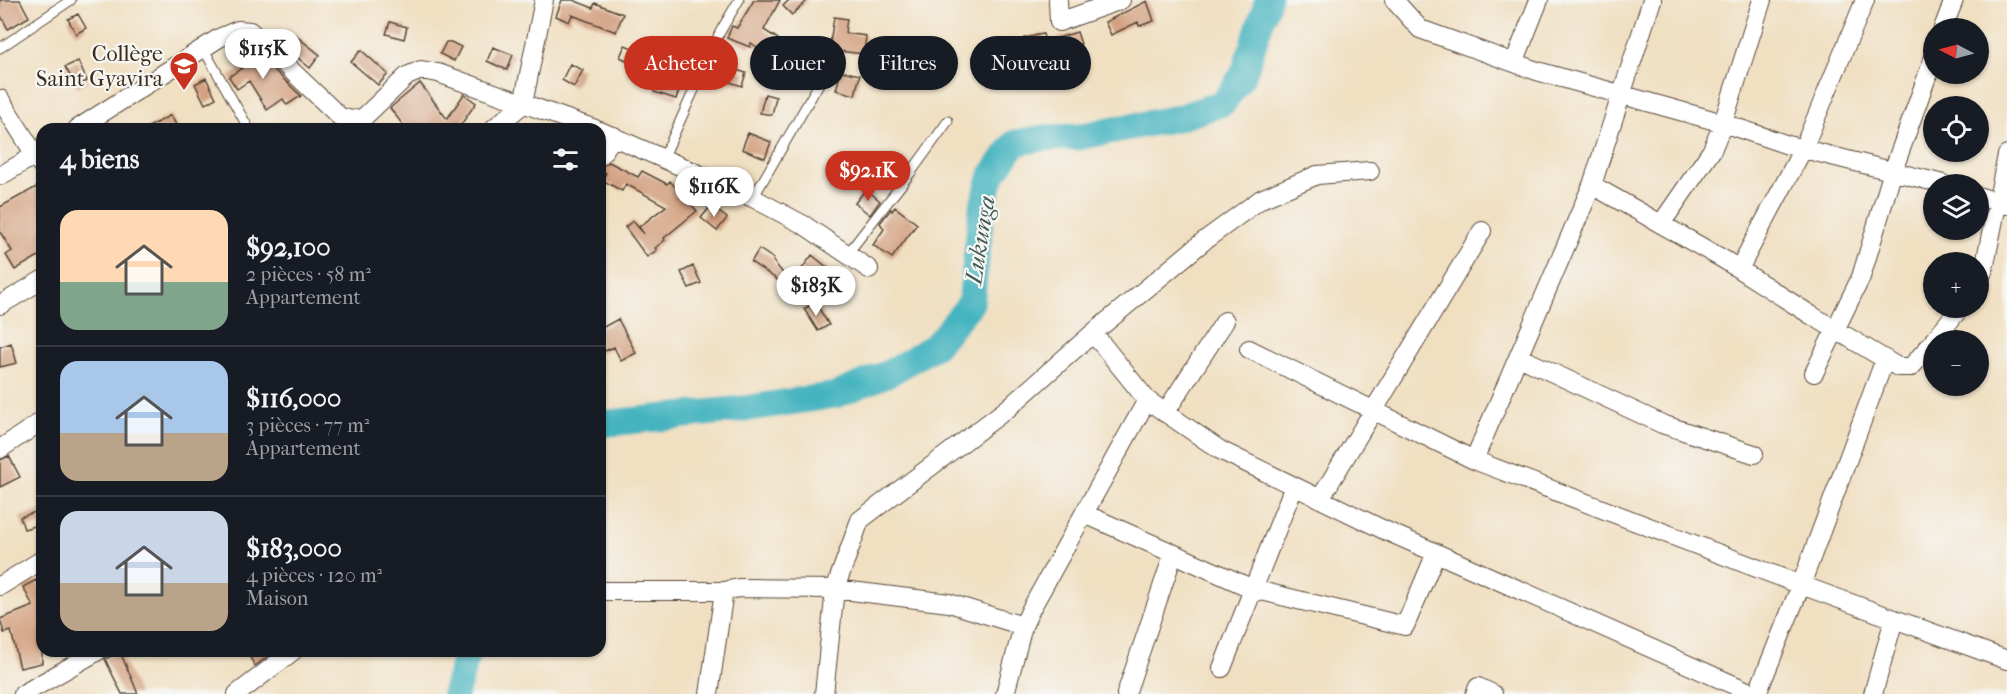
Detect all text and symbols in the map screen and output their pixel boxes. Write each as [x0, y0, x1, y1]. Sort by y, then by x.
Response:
north arrow [1923, 18, 1989, 84]
map controls [1923, 18, 1989, 396]
pin: $115K [221, 29, 305, 80]
chip: Acheter [624, 36, 738, 90]
chip: Louer [750, 36, 846, 90]
chip: Filtres [858, 36, 958, 90]
chip: Nouveau [970, 36, 1091, 90]
text: $115K [239, 37, 287, 60]
place label: Collège Saint Gyavira [36, 41, 164, 92]
school or university icon: Collège Saint Gyavira [168, 50, 200, 92]
button: locate [1923, 96, 1989, 162]
icon: filters [549, 143, 582, 176]
text: 4 biens [60, 144, 139, 175]
pin: $92.1K [819, 151, 917, 202]
text: $92.1K [839, 159, 897, 182]
pin: $116K [672, 167, 756, 218]
button: layers [1923, 174, 1989, 240]
text: $116K [689, 175, 739, 198]
water label: Lukunga [959, 194, 1001, 288]
text: $92,100 [246, 232, 331, 263]
icon: home [108, 234, 180, 306]
button: + [1923, 252, 1989, 318]
text: 2 pièces · 58 m² [246, 263, 371, 286]
pin: $183K [774, 266, 858, 317]
text: $183K [791, 274, 841, 297]
text: Appartement [246, 286, 361, 309]
button: − [1923, 330, 1989, 396]
text: $116,000 [246, 383, 341, 414]
icon: home [108, 385, 180, 457]
text: 3 pièces · 77 m² [246, 414, 369, 437]
text: Appartement [246, 437, 361, 460]
text: $183,000 [246, 533, 342, 564]
icon: home [108, 535, 180, 607]
text: 4 pièces · 120 m² [246, 564, 382, 587]
text: Maison [246, 587, 308, 610]

